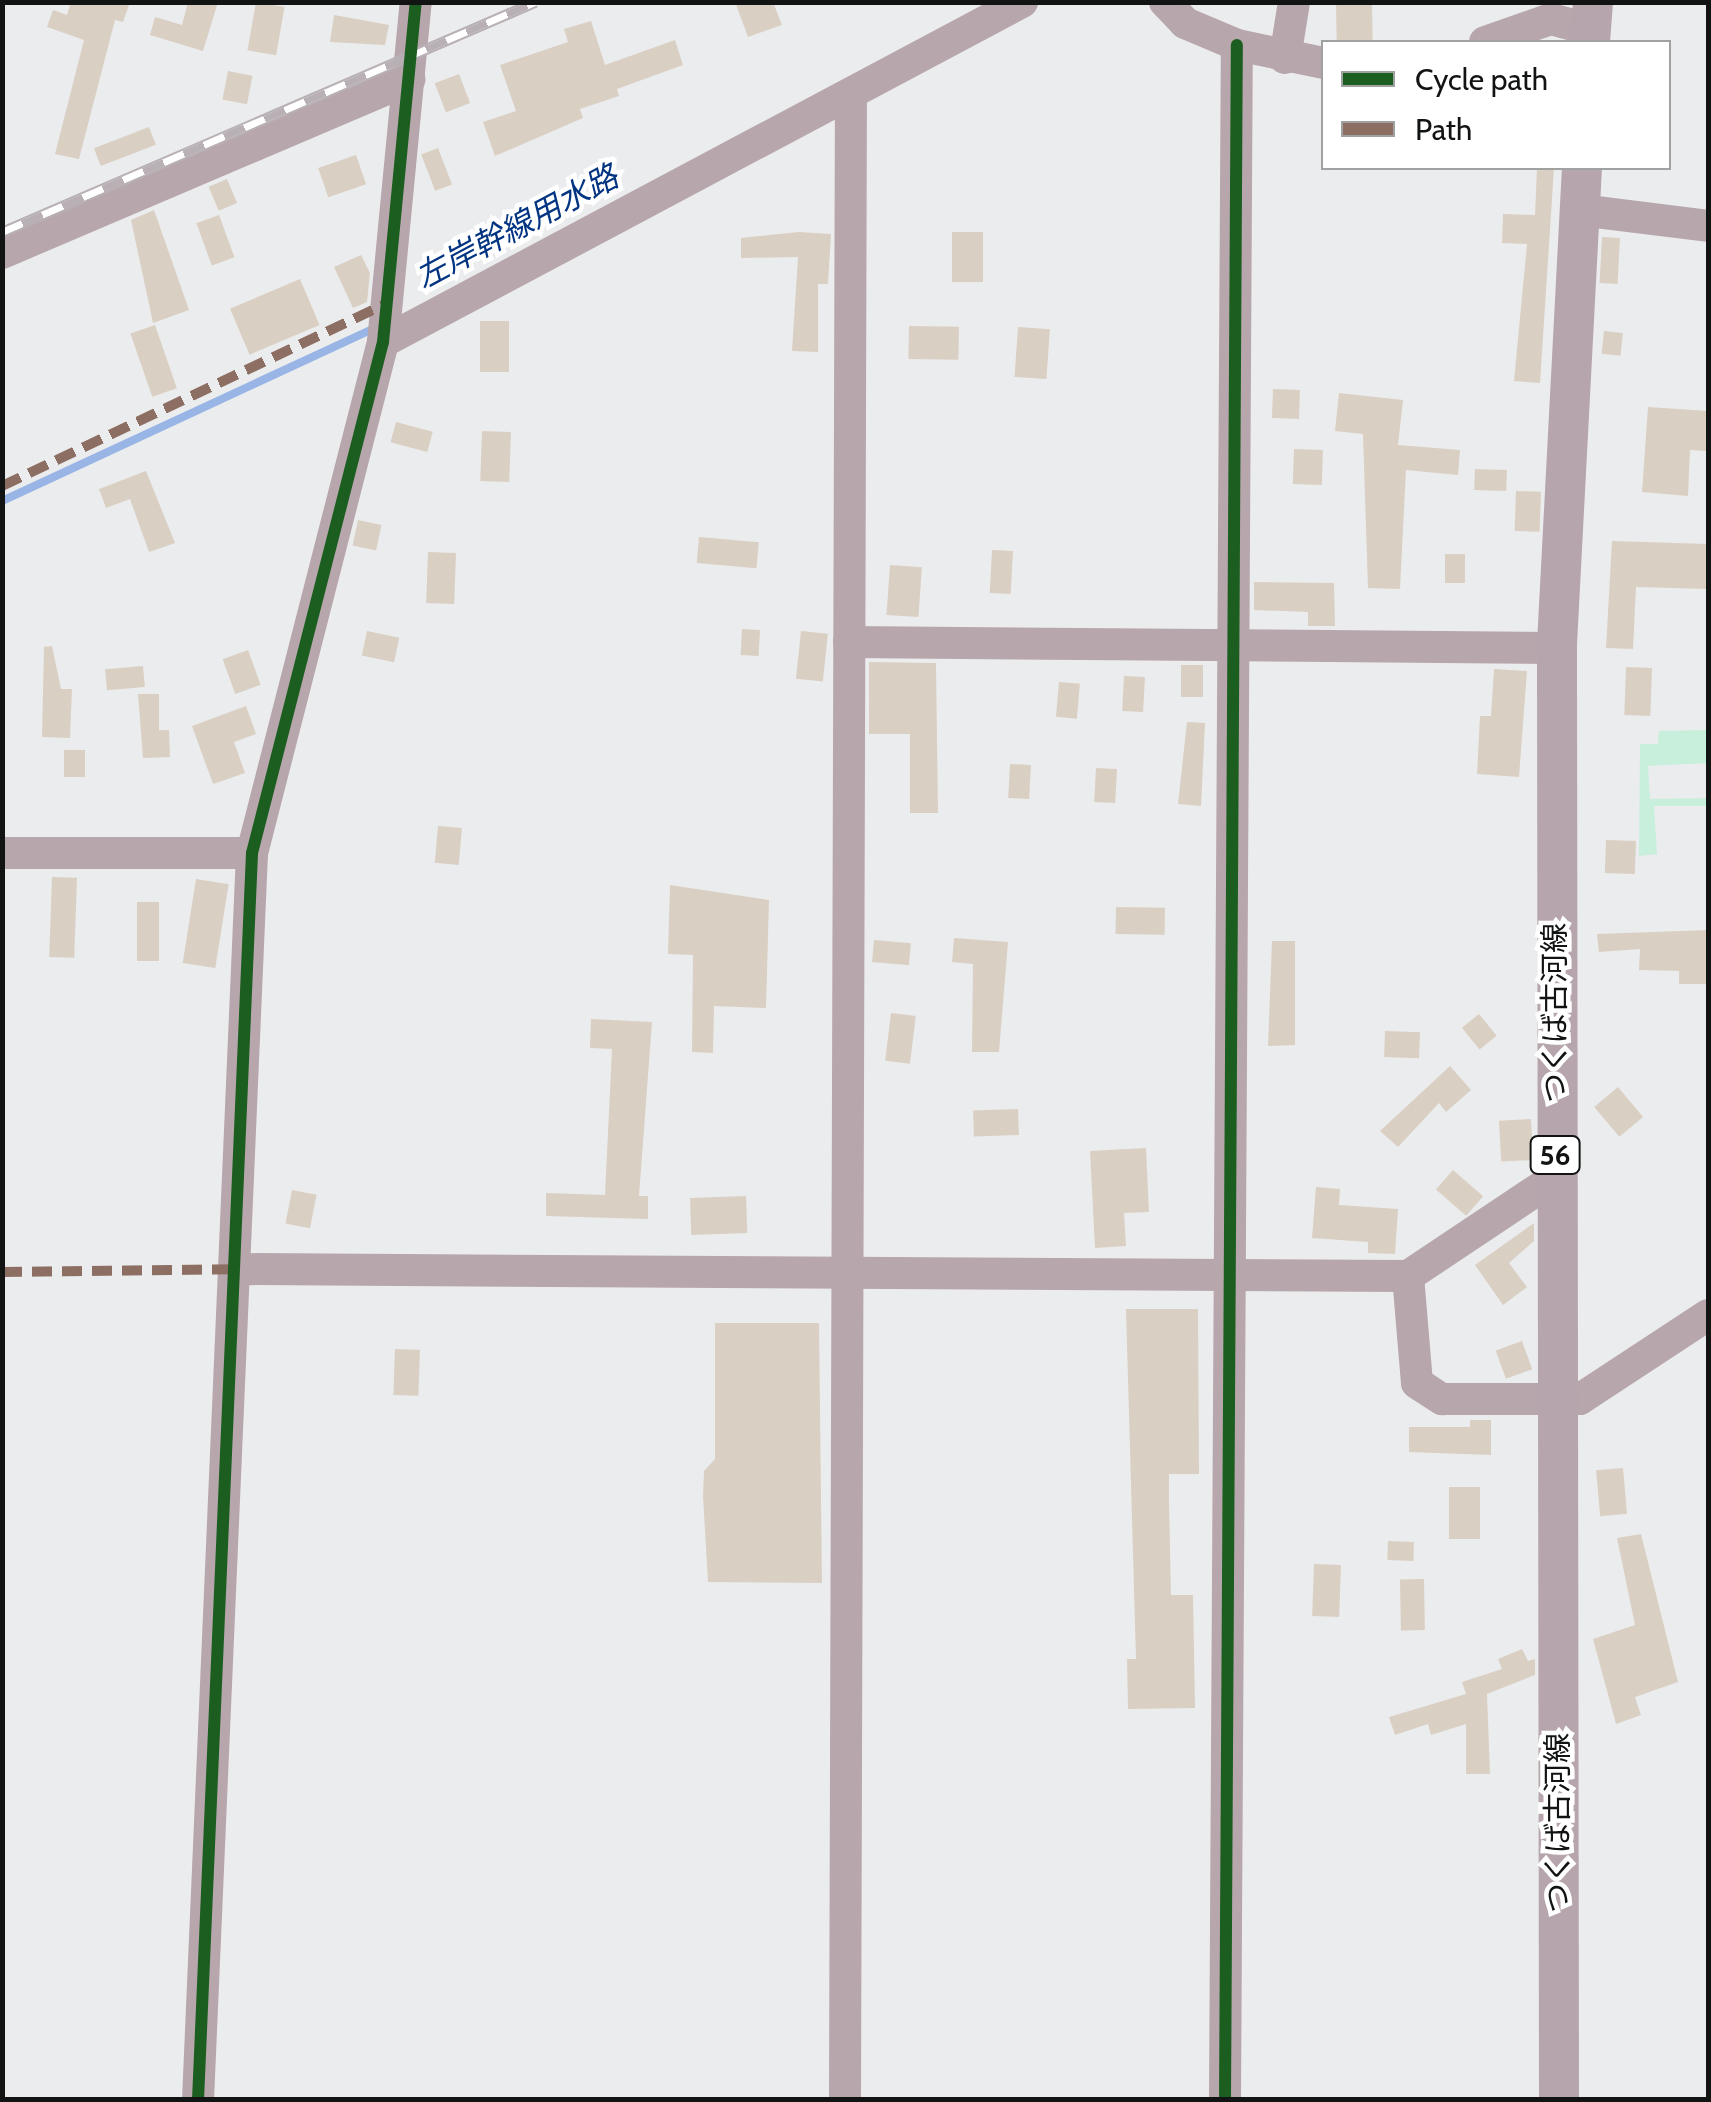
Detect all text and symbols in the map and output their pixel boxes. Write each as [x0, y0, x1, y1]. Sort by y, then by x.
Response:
legend [1321, 40, 1671, 170]
text: Cycle path [1415, 61, 1548, 98]
text: Path [1415, 111, 1472, 148]
water label: 左岸幹線用水路 [409, 157, 625, 297]
street label: つくば古河線 [1537, 923, 1573, 1103]
road number: 56 [1528, 1132, 1582, 1178]
street label: つくば古河線 [1540, 1733, 1576, 1913]

